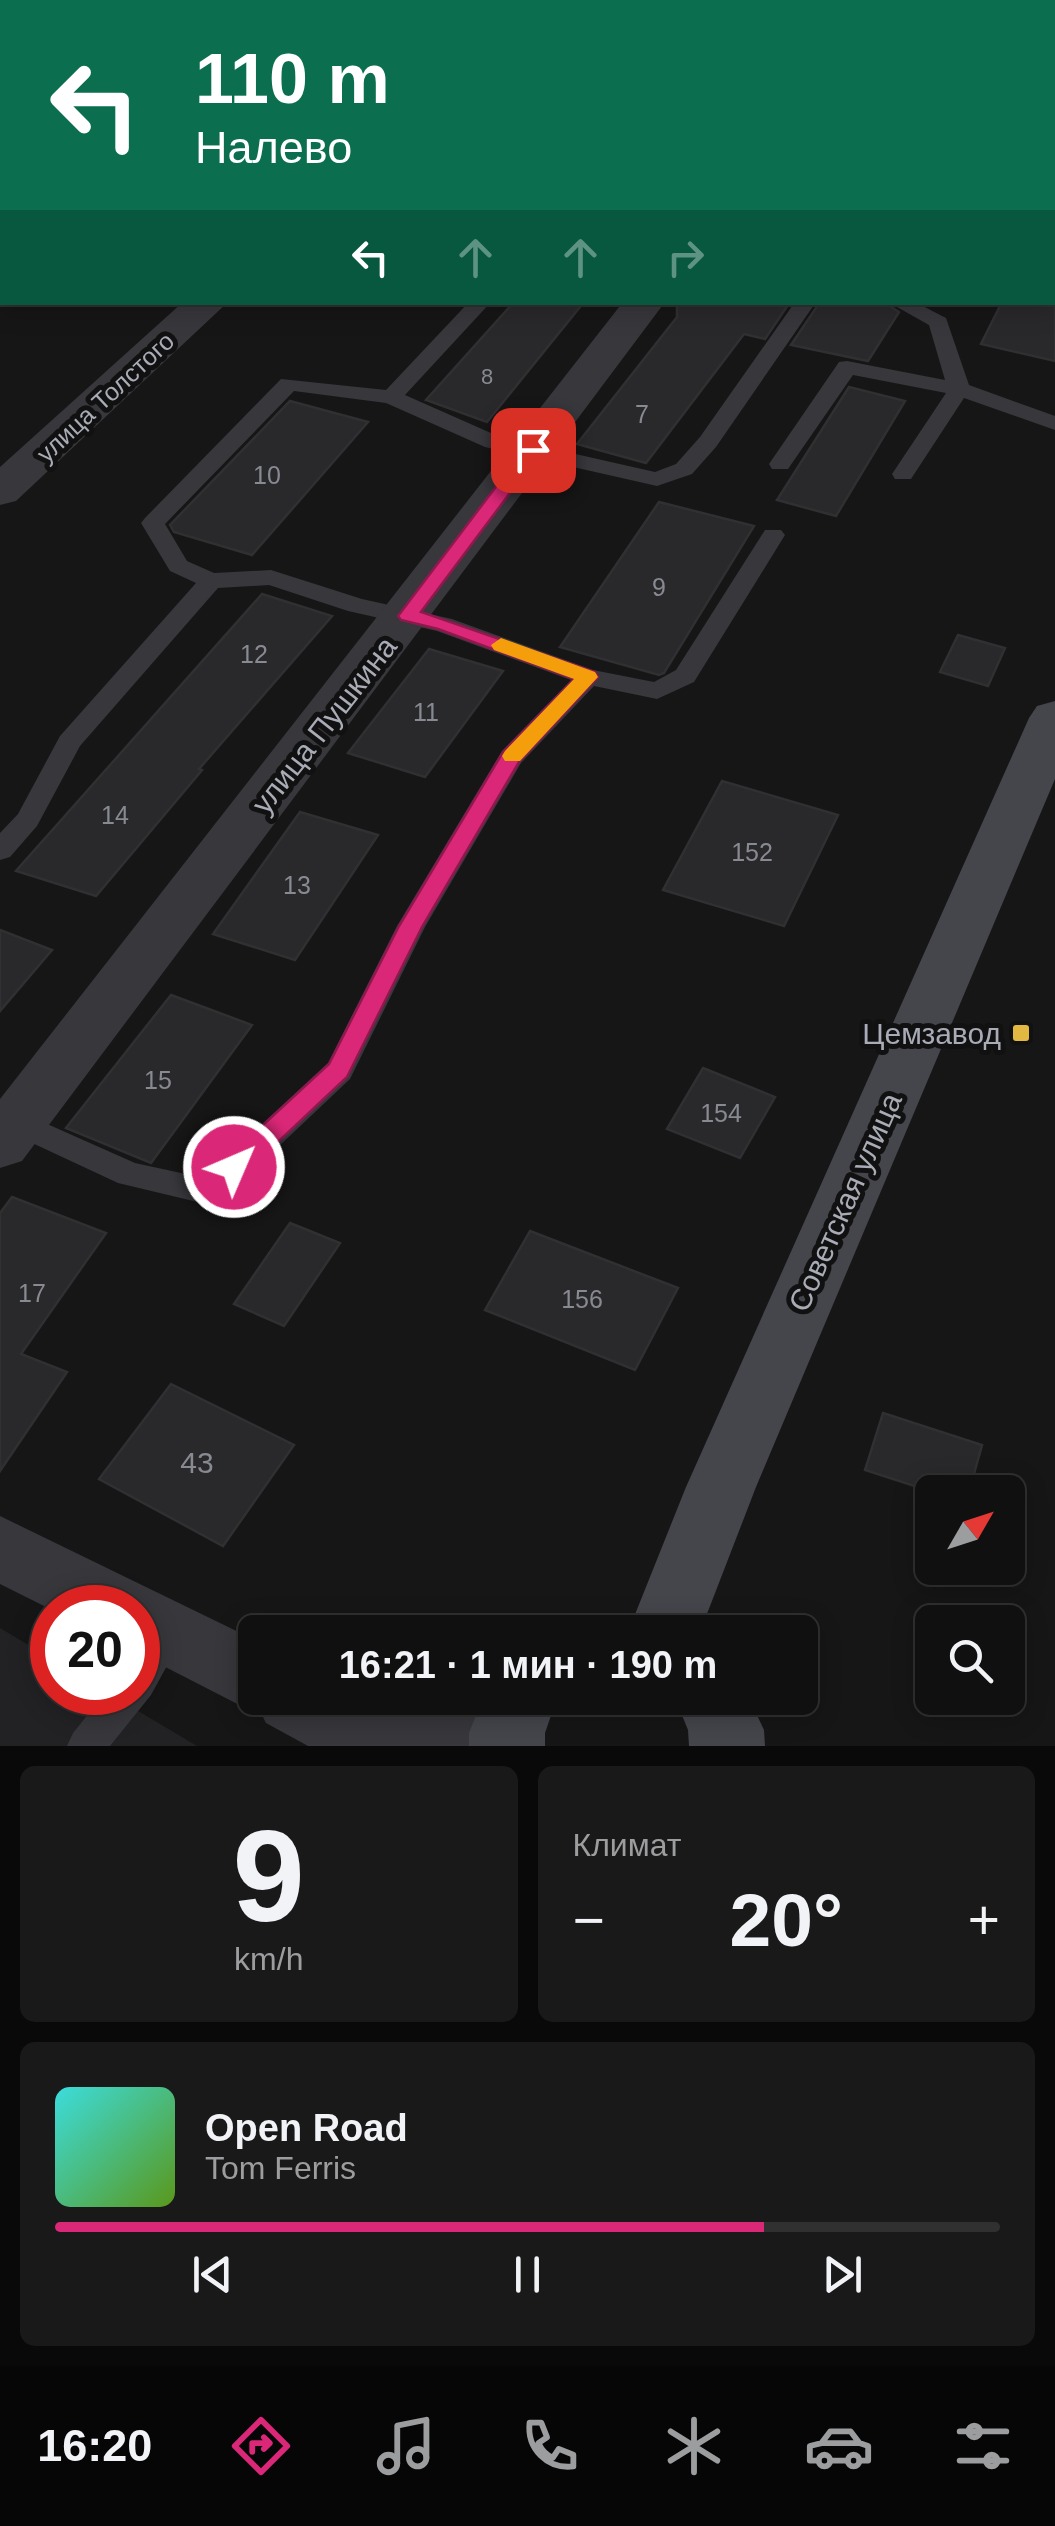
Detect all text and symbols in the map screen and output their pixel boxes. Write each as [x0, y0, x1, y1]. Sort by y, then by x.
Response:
icon: left [30, 40, 160, 170]
text: 110 m [195, 40, 390, 118]
text: Налево [195, 122, 352, 173]
icon: left [343, 230, 398, 285]
icon: ahead [448, 230, 503, 285]
icon: ahead [553, 230, 608, 285]
icon: right [658, 230, 713, 285]
street label: улица Толстого [31, 326, 179, 468]
house number: 8 [481, 364, 493, 389]
house number: 7 [635, 400, 649, 428]
pin [491, 408, 576, 493]
icon: arrive [506, 423, 561, 478]
house number: 10 [253, 461, 281, 489]
house number: 9 [652, 573, 666, 601]
street label: улица Пушкина [245, 630, 403, 820]
house number: 12 [240, 640, 268, 668]
house number: 11 [413, 698, 439, 726]
house number: 14 [101, 801, 129, 829]
house number: 152 [731, 838, 773, 866]
house number: 13 [283, 871, 311, 899]
place label: Цемзавод [862, 1017, 1001, 1050]
marker: Цемзавод [1010, 1022, 1032, 1044]
house number: 15 [144, 1066, 172, 1094]
street label: Советская улица [782, 1087, 908, 1316]
house number: 154 [700, 1099, 742, 1127]
position arrow [182, 1115, 286, 1219]
house number: 17 [18, 1279, 46, 1307]
house number: 156 [561, 1285, 603, 1313]
house number: 43 [180, 1446, 214, 1479]
north arrow [915, 1475, 1025, 1585]
map controls [915, 1475, 1025, 1715]
speed limit sign: 20 [30, 1585, 160, 1715]
button: search [915, 1605, 1025, 1715]
text: 16:21 · 1 мин · 190 m [339, 1644, 717, 1686]
text: 9 [233, 1803, 305, 1949]
text: Климат [573, 1827, 681, 1863]
text: 20° [730, 1878, 843, 1962]
text: − [573, 1889, 605, 1951]
text: + [968, 1889, 1000, 1951]
text: km/h [234, 1941, 303, 1977]
text: Open Road [205, 2107, 408, 2149]
text: Tom Ferris [205, 2150, 356, 2186]
icon: previous [185, 2247, 240, 2302]
icon: pause [500, 2247, 555, 2302]
icon: next [815, 2247, 870, 2302]
icon: directions [226, 2411, 296, 2481]
icon: music [371, 2411, 441, 2481]
icon: phone [515, 2411, 585, 2481]
icon: climate [659, 2411, 729, 2481]
icon: car [804, 2411, 874, 2481]
icon: filters [948, 2411, 1018, 2481]
text: 16:20 [37, 2420, 152, 2471]

